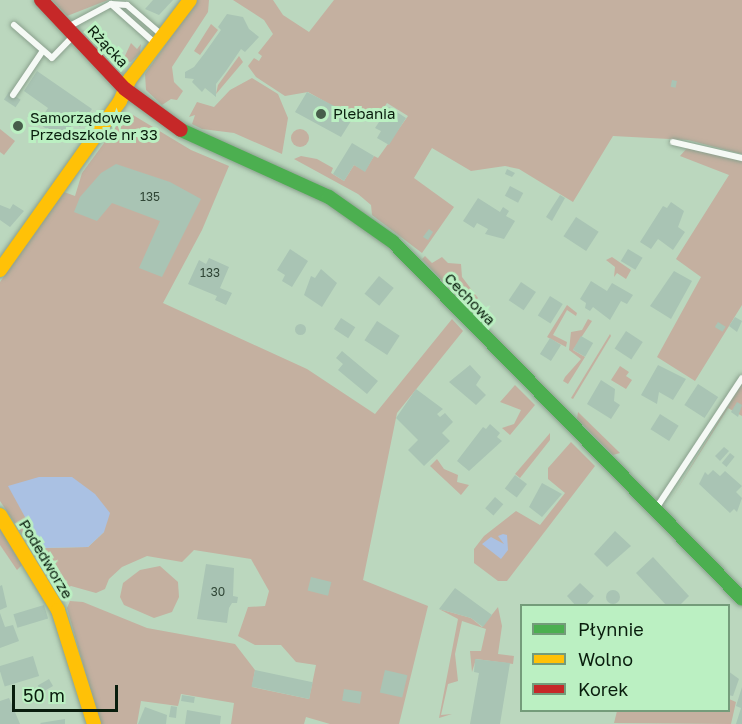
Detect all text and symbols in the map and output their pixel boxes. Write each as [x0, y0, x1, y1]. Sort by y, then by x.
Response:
street label: Rżącka [84, 21, 132, 71]
place label: Plebania [333, 105, 396, 123]
marker: Plebania [314, 107, 328, 121]
place label: Samorządowe Przedszkole nr 33 [30, 108, 158, 143]
marker: Samorządowe Przedszkole nr 33 [11, 119, 25, 133]
house number: 135 [140, 190, 160, 204]
house number: 133 [200, 266, 220, 280]
street label: Cechowa [441, 269, 499, 329]
street label: Podedworze [15, 516, 77, 602]
house number: 30 [211, 585, 225, 599]
legend [520, 604, 730, 712]
text: Płynnie [578, 618, 644, 640]
text: Wolno [578, 648, 633, 670]
scale bar [15, 673, 122, 711]
text: Korek [578, 678, 628, 700]
text: 50 m [23, 684, 65, 706]

